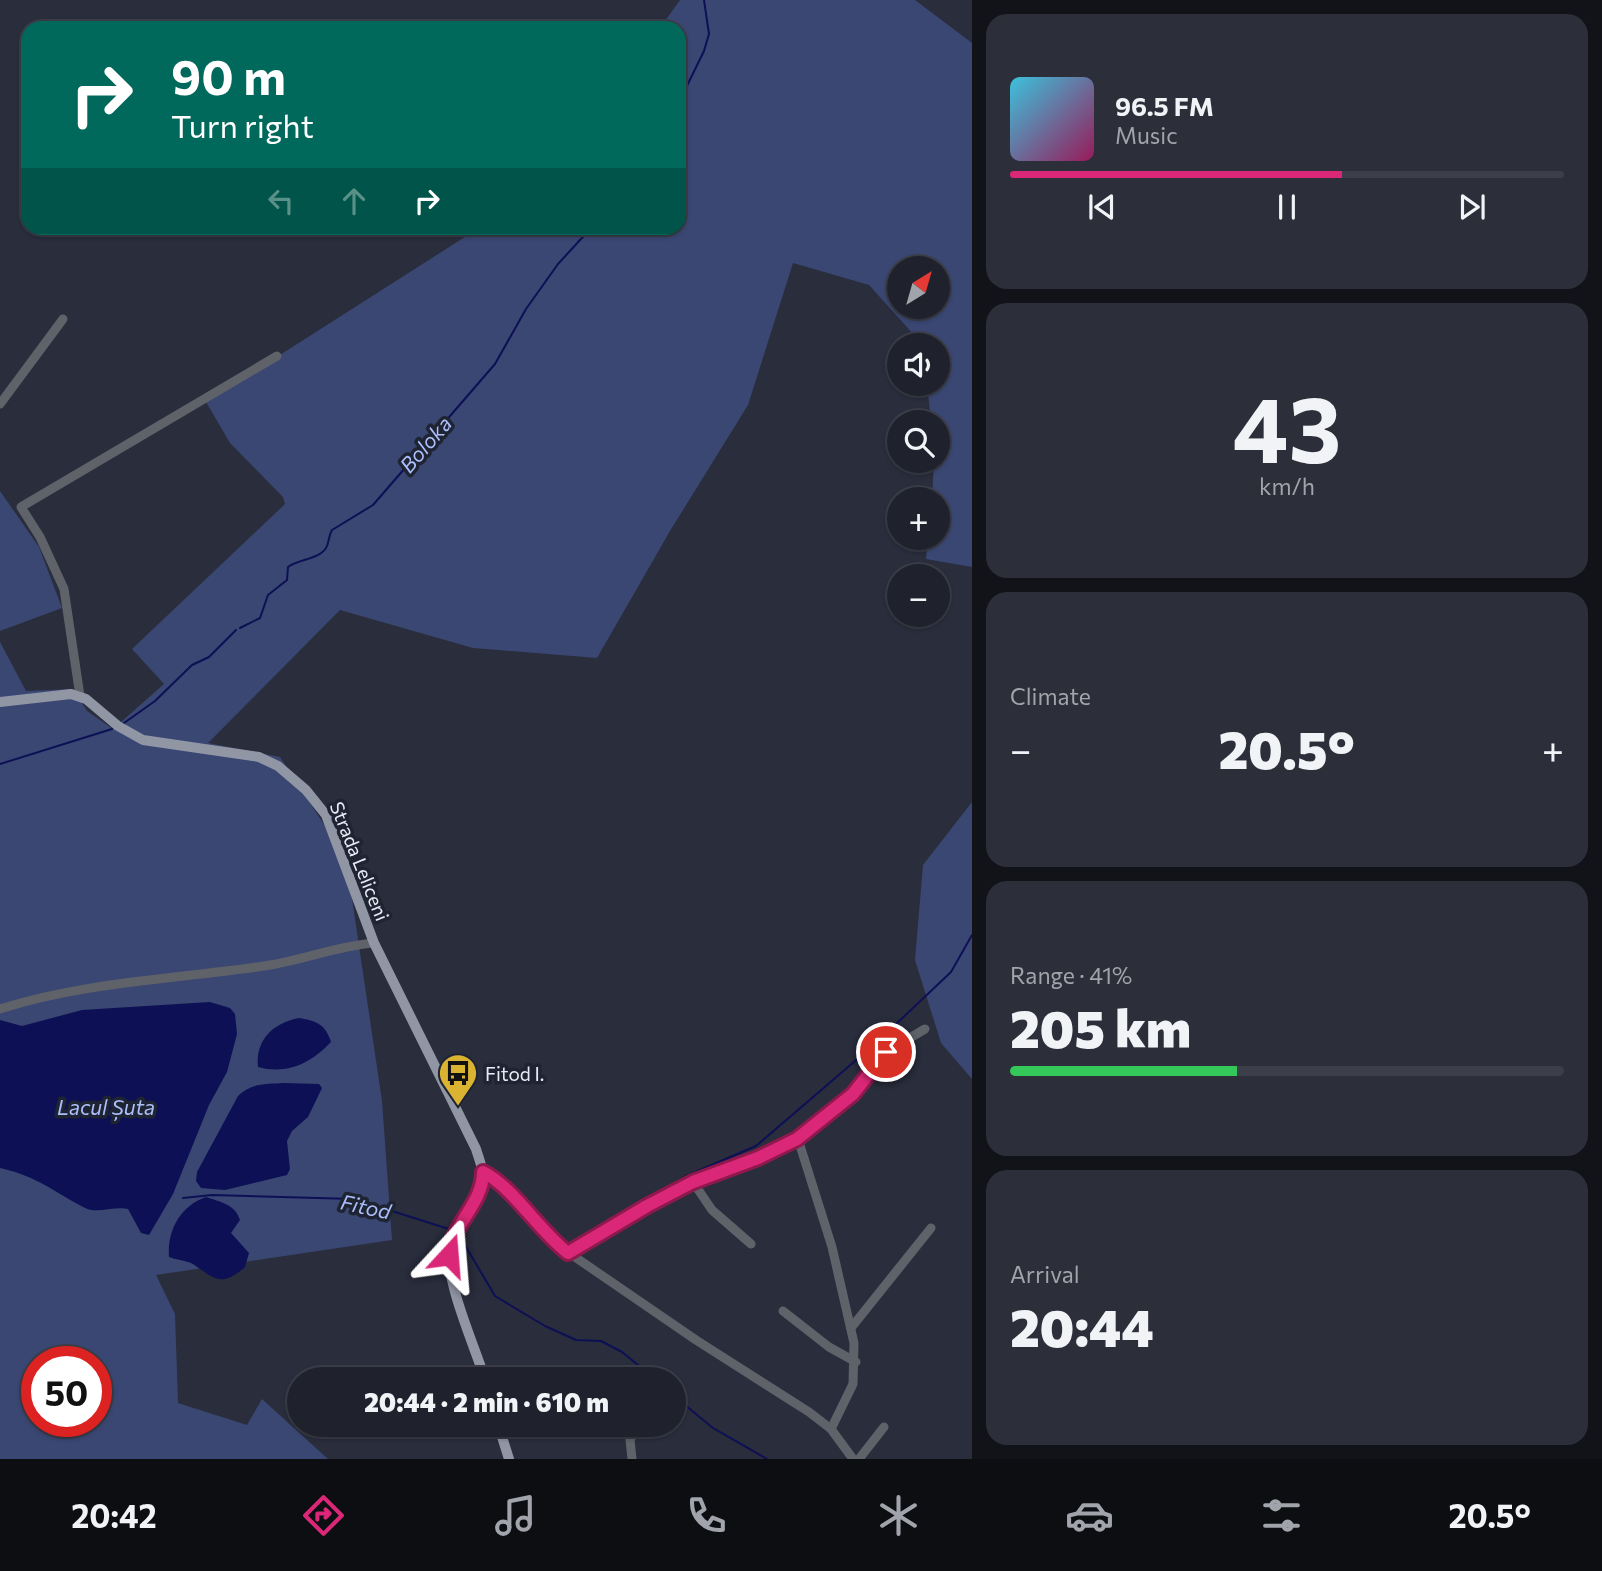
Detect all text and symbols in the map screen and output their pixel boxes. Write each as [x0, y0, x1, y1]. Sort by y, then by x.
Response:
text: 90 m [171, 45, 286, 105]
icon: right [56, 49, 147, 140]
text: 96.5 FM [1115, 90, 1214, 121]
text: Turn right [171, 105, 314, 145]
text: Music [1115, 121, 1178, 149]
icon: left [262, 182, 300, 220]
icon: ahead [335, 182, 373, 220]
icon: right [408, 182, 446, 220]
icon: previous [1083, 188, 1121, 226]
icon: pause [1268, 188, 1306, 226]
icon: next [1453, 188, 1491, 226]
north arrow [887, 256, 950, 318]
map controls [887, 256, 950, 627]
button: sound [887, 333, 950, 396]
text: 43 [1233, 370, 1341, 482]
button: search [887, 410, 950, 473]
water label: Boloka [394, 411, 456, 477]
text: km/h [1259, 472, 1315, 500]
button: + [887, 487, 950, 550]
button: − [887, 564, 950, 627]
text: Climate [1010, 682, 1091, 710]
text: 20.5° [1218, 716, 1355, 780]
text: − [1010, 725, 1032, 772]
text: + [1542, 725, 1564, 772]
street label: Strada Leliceni [326, 798, 394, 924]
text: Range · 41% [1010, 961, 1132, 989]
text: 205 km [1010, 995, 1191, 1059]
pin [856, 1022, 916, 1082]
icon: arrive [867, 1033, 905, 1071]
bus stop icon: Fitod I. [437, 1052, 479, 1107]
place label: Fitod I. [485, 1062, 544, 1085]
water label: Lacul Șuta [57, 1094, 155, 1121]
water label: Fitod [339, 1189, 394, 1224]
position arrow [412, 1218, 486, 1292]
text: Arrival [1010, 1260, 1080, 1288]
text: 20:44 [1010, 1294, 1154, 1358]
speed limit sign: 50 [21, 1346, 112, 1437]
text: 20:44 · 2 min · 610 m [364, 1386, 609, 1417]
icon: directions [299, 1491, 348, 1540]
icon: music [491, 1491, 540, 1540]
icon: phone [682, 1491, 731, 1540]
icon: climate [874, 1491, 923, 1540]
icon: car [1065, 1491, 1114, 1540]
icon: filters [1257, 1491, 1306, 1540]
text: 20:42 [71, 1495, 157, 1535]
text: 20.5° [1449, 1495, 1531, 1535]

